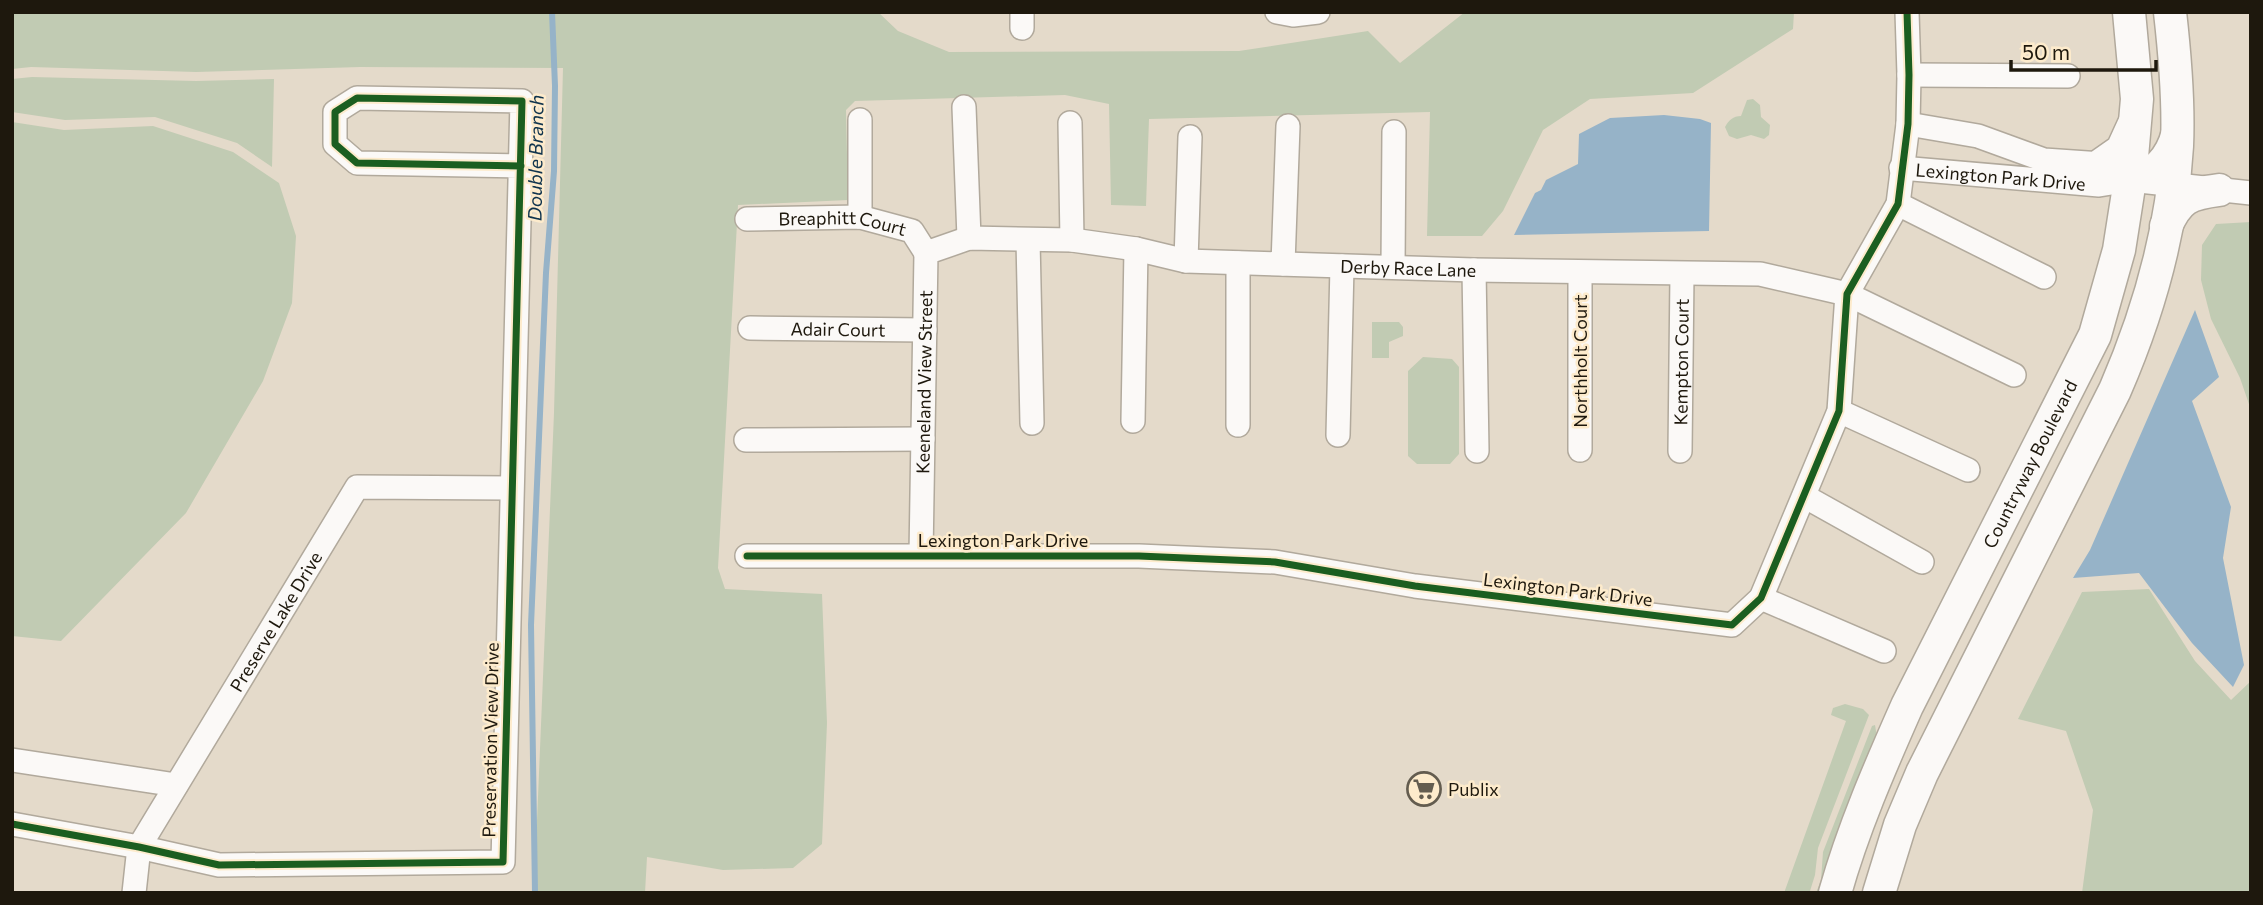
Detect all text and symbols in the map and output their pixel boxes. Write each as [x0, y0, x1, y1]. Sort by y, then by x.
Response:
scale bar [2011, 28, 2156, 72]
text: 50 m [2022, 39, 2070, 64]
water label: Double Branch [522, 94, 548, 221]
street label: Lexington Park Drive [1915, 158, 2087, 195]
street label: Breaphitt Court [778, 206, 909, 240]
street label: Derby Race Lane [1340, 255, 1477, 281]
street label: Keeneland View Street [911, 290, 936, 474]
street label: Northholt Court [1569, 294, 1591, 428]
street label: Kempton Court [1669, 299, 1693, 426]
street label: Adair Court [790, 317, 886, 341]
street label: Countryway Boulevard [1978, 376, 2081, 552]
street label: Lexington Park Drive [918, 529, 1088, 551]
street label: Preserve Lake Drive [225, 547, 326, 696]
street label: Lexington Park Drive [1482, 568, 1654, 610]
street label: Preservation View Drive [477, 642, 503, 838]
supermarket icon: Publix [1405, 770, 1443, 808]
place label: Publix [1448, 778, 1499, 800]

